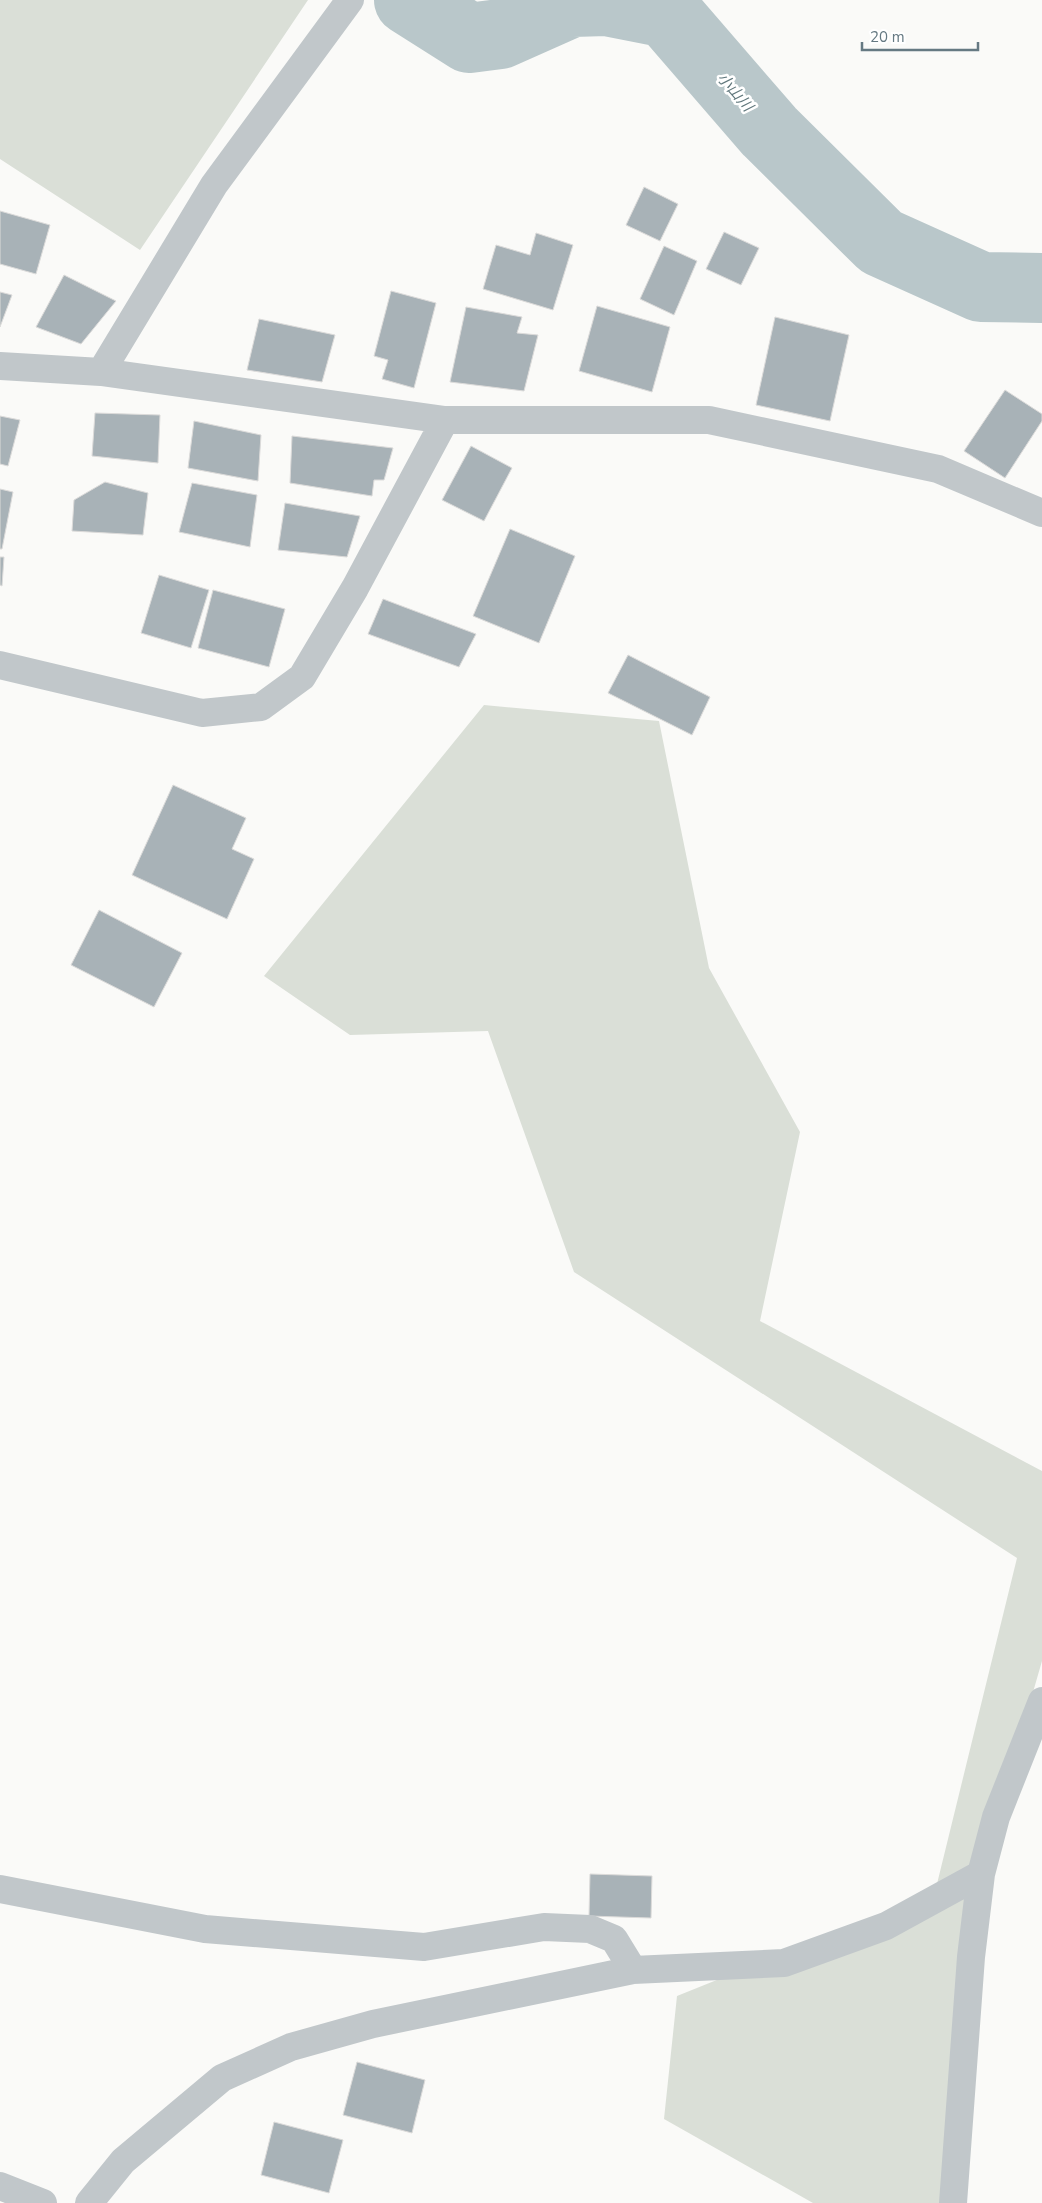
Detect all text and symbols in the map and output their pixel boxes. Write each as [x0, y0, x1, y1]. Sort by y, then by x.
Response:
scale bar [862, 20, 978, 52]
text: 20 m [870, 27, 905, 47]
water label: 小山川 [713, 68, 759, 117]

